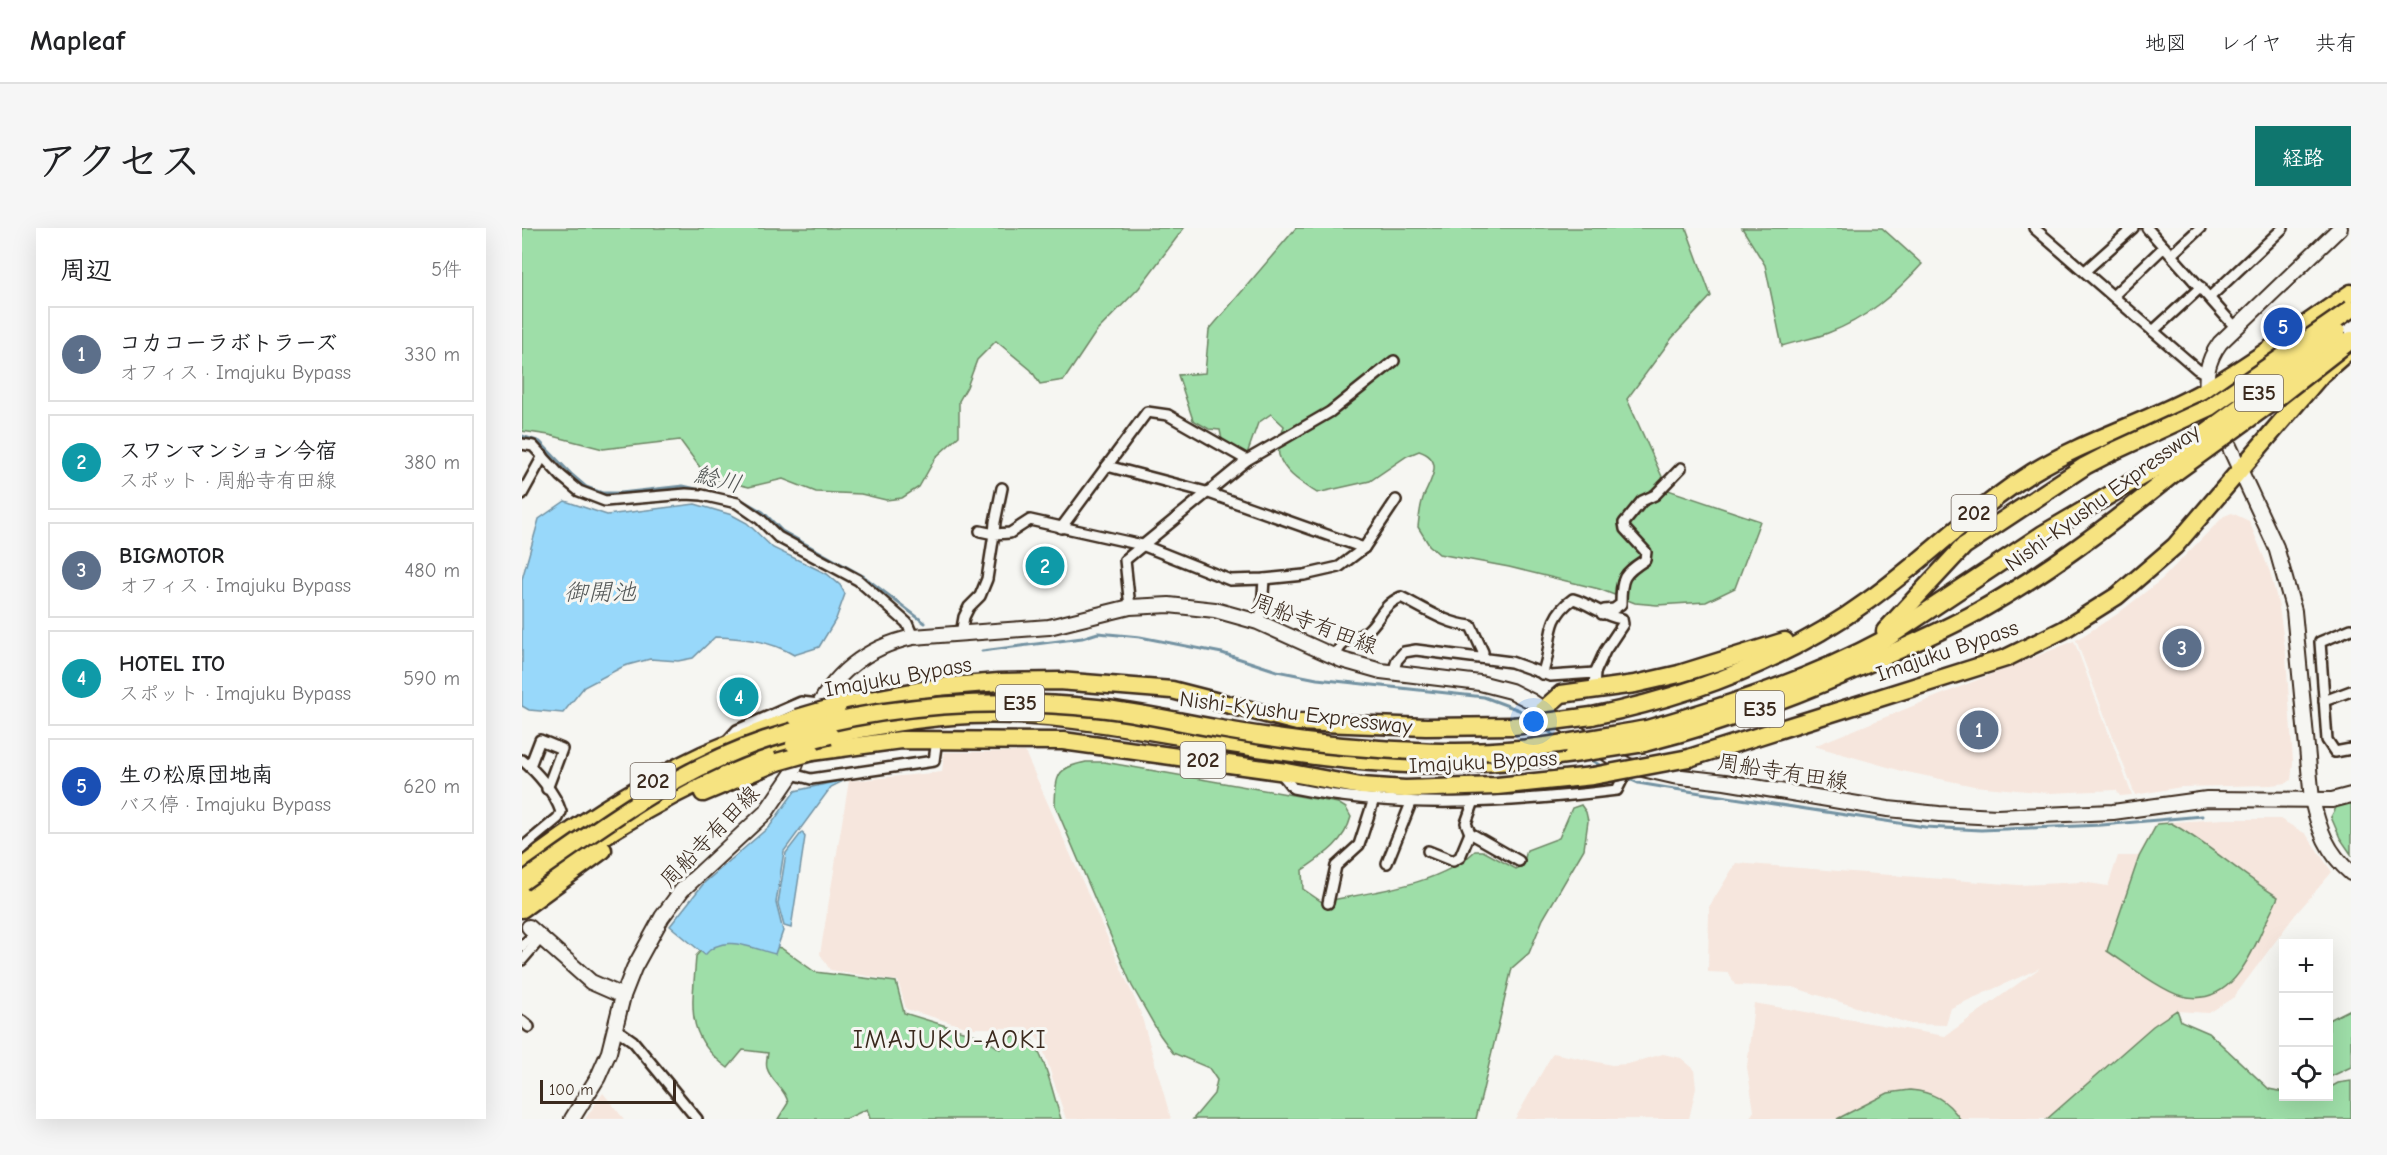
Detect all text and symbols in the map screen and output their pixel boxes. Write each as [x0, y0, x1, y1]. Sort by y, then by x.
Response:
text: Mapleaf [30, 25, 125, 57]
text: 地図 [2145, 31, 2187, 55]
text: レイヤ [2220, 31, 2282, 55]
text: 共有 [2315, 31, 2357, 55]
button: 経路 [2255, 126, 2351, 186]
text: アクセス [36, 137, 201, 186]
text: 周辺 [60, 256, 112, 286]
text: 5件 [431, 258, 462, 281]
pin: 5 [2264, 304, 2302, 350]
text: コカコーラボトラーズ [119, 330, 337, 356]
text: 1 [78, 343, 85, 366]
text: 330 m [404, 343, 460, 366]
text: オフィス · Imajuku Bypass [119, 361, 351, 384]
road number: E35 [2235, 375, 2283, 411]
street label: Nishi-Kyushu Expressway [2000, 418, 2205, 577]
text: スワンマンション今宿 [119, 438, 337, 464]
text: 2 [77, 451, 86, 474]
text: 380 m [404, 451, 460, 474]
water label: 鯰川 [691, 460, 745, 498]
text: スポット · 周船寺有田線 [119, 469, 336, 492]
road number: 202 [1952, 495, 1996, 531]
text: BIGMOTOR [119, 543, 224, 569]
pin: 2 [1026, 544, 1064, 588]
text: 3 [77, 559, 86, 582]
text: 480 m [405, 559, 460, 582]
text: オフィス · Imajuku Bypass [119, 574, 351, 597]
water label: 御開池 [564, 578, 637, 606]
street label: 周船寺有田線 [1248, 588, 1381, 660]
street label: Imajuku Bypass [1873, 614, 2022, 687]
pin: 3 [2162, 626, 2202, 670]
text: HOTEL ITO [119, 651, 225, 677]
street label: Imajuku Bypass [823, 651, 974, 703]
text: 4 [77, 667, 86, 690]
text: 590 m [403, 667, 460, 690]
pin: 4 [720, 674, 758, 720]
text: スポット · Imajuku Bypass [119, 682, 351, 705]
road number: E35 [996, 685, 1044, 721]
street label: Nishi-Kyushu Expressway [1178, 686, 1414, 740]
road number: E35 [1736, 691, 1784, 727]
your location [1519, 707, 1548, 736]
pin: 1 [1960, 708, 1998, 752]
road number: 202 [1180, 742, 1226, 778]
street label: Imajuku Bypass [1408, 745, 1558, 779]
street label: 周船寺有田線 [1716, 749, 1850, 795]
text: 生の松原団地南 [119, 762, 273, 788]
road number: 202 [630, 763, 676, 799]
text: 5 [76, 775, 87, 798]
text: 620 m [403, 775, 460, 798]
street label: 周船寺有田線 [655, 780, 765, 893]
text: バス停 · Imajuku Bypass [119, 793, 331, 816]
map controls [2279, 939, 2333, 1101]
button: + [2279, 939, 2333, 993]
button: − [2279, 993, 2333, 1047]
district label: IMAJUKU-AOKI [853, 1025, 1047, 1055]
button: locate [2279, 1047, 2333, 1101]
scale bar [540, 1077, 676, 1104]
text: 100 m [549, 1081, 593, 1099]

